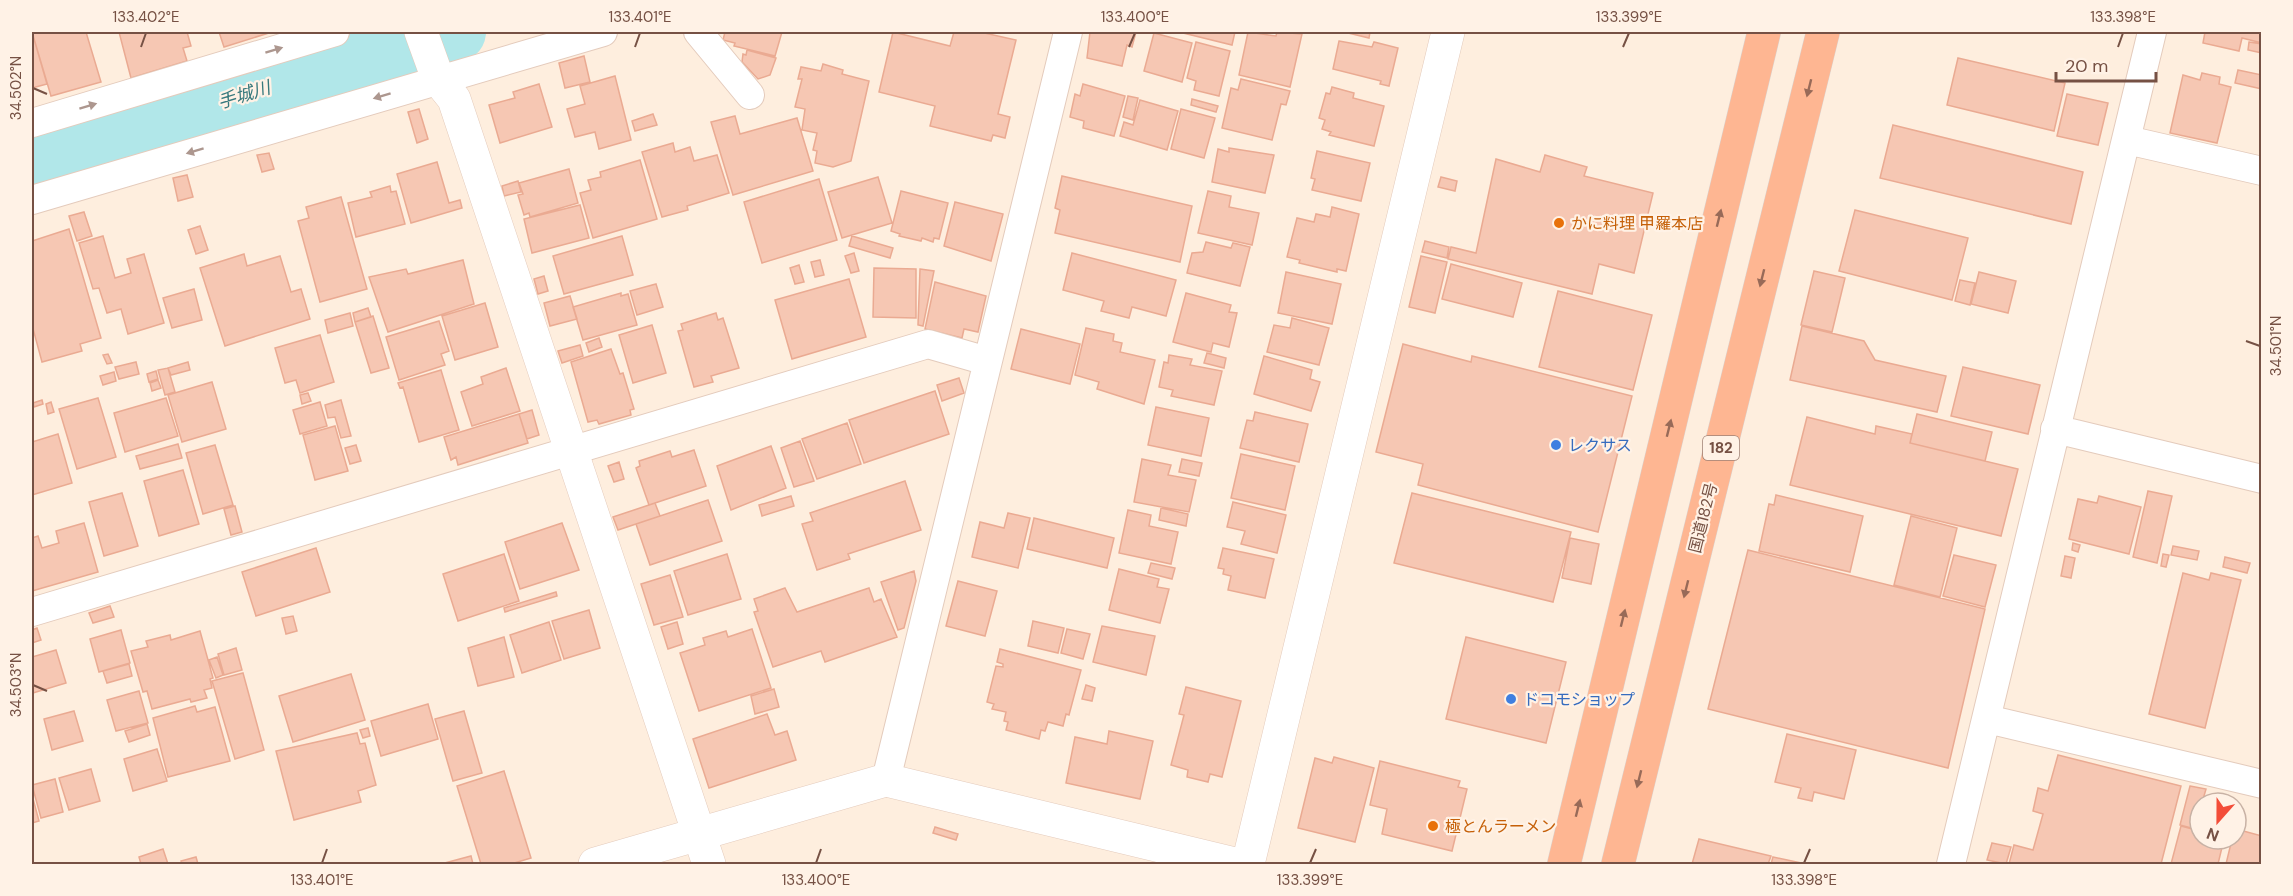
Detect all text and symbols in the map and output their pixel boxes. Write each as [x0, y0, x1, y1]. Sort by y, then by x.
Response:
text: 133.402°E [113, 7, 179, 27]
text: 133.401°E [608, 7, 672, 27]
text: 133.400°E [1101, 7, 1169, 27]
text: 133.399°E [1596, 7, 1662, 27]
text: 133.398°E [2090, 7, 2156, 27]
one-way arrow [265, 45, 283, 54]
scale bar [2056, 45, 2156, 83]
text: 20 m [2065, 54, 2108, 78]
text: 34.502°N [6, 56, 26, 120]
water label: 手城川 [215, 75, 275, 114]
one-way arrow [1803, 79, 1813, 98]
one-way arrow [373, 92, 391, 101]
one-way arrow [79, 101, 97, 110]
one-way arrow [186, 147, 204, 156]
one-way arrow [1715, 209, 1725, 228]
place label: かに料理 甲羅本店 [1571, 213, 1703, 234]
marker: かに料理 甲羅本店 [1552, 216, 1566, 230]
one-way arrow [1757, 269, 1767, 287]
text: 34.501°N [2266, 316, 2286, 376]
one-way arrow [1664, 419, 1674, 438]
place label: レクサス [1568, 435, 1632, 456]
road number: 182 [1703, 436, 1739, 460]
marker: レクサス [1549, 438, 1563, 452]
street label: 国道182号 [1684, 481, 1722, 555]
one-way arrow [1680, 580, 1690, 599]
one-way arrow [1619, 609, 1629, 627]
text: 34.503°N [6, 653, 26, 717]
place label: ドコモショップ [1523, 689, 1635, 710]
marker: ドコモショップ [1504, 692, 1518, 706]
one-way arrow [1634, 770, 1644, 788]
north arrow [2188, 791, 2248, 851]
one-way arrow [1573, 798, 1583, 817]
place label: 極とんラーメン [1445, 816, 1556, 837]
marker: 極とんラーメン [1426, 819, 1440, 833]
text: N [2204, 823, 2222, 846]
text: 133.401°E [290, 870, 354, 890]
text: 133.400°E [782, 870, 850, 890]
text: 133.399°E [1277, 870, 1343, 890]
text: 133.398°E [1771, 870, 1837, 890]

